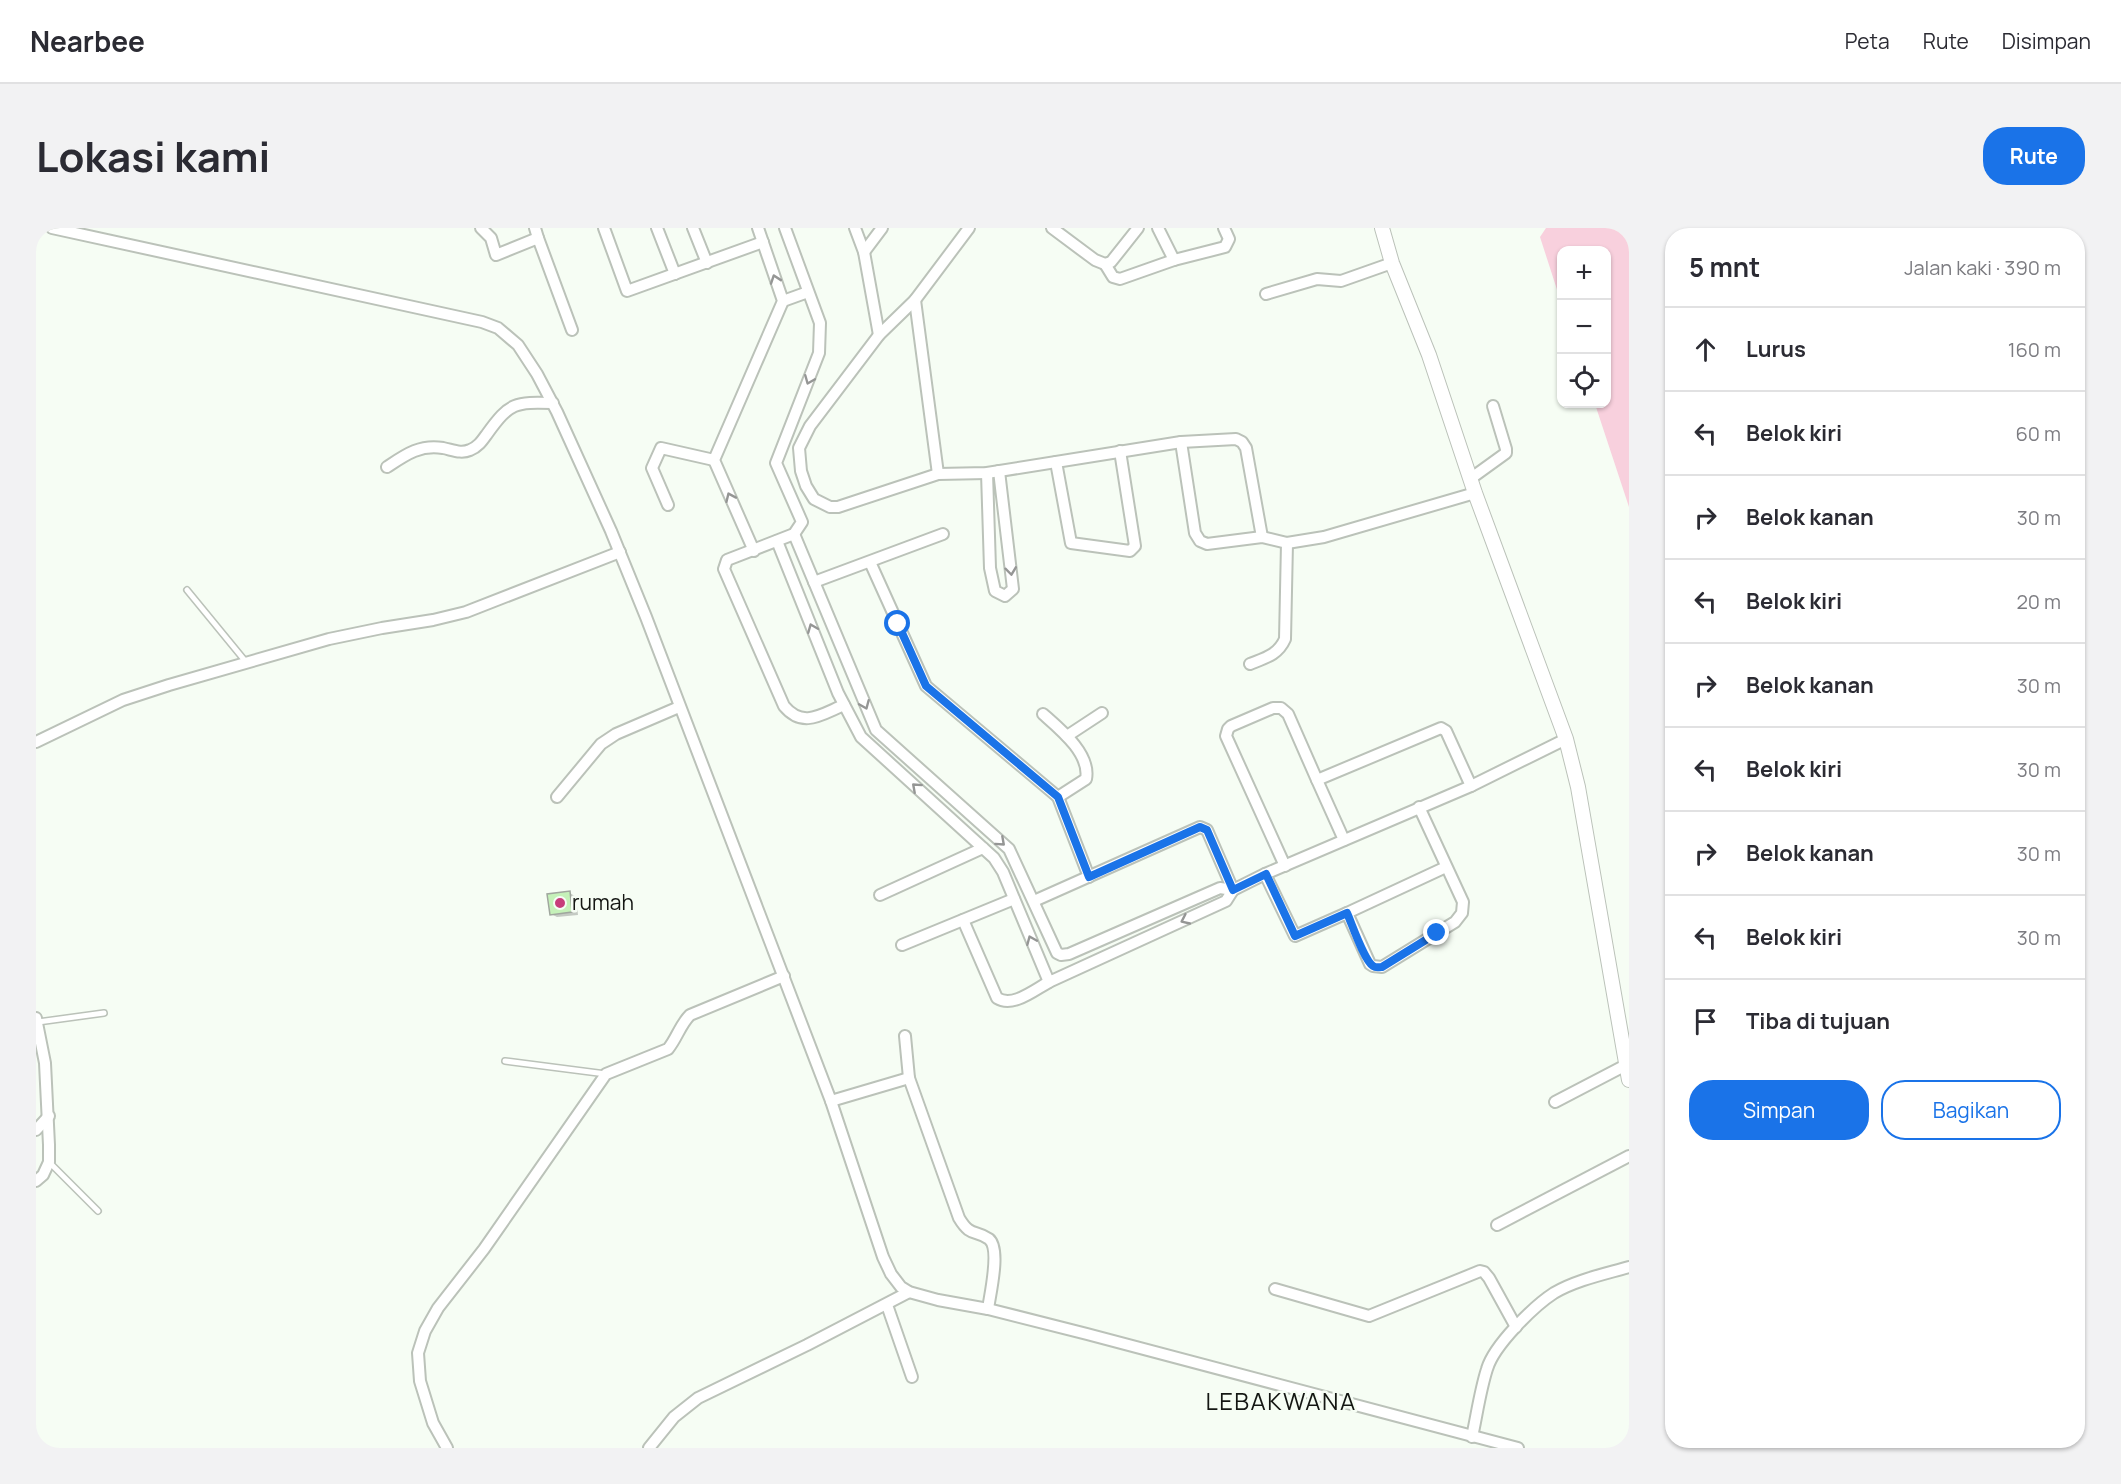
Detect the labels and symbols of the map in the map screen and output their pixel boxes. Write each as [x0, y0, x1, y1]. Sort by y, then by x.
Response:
one-way arrow [770, 274, 782, 285]
one-way arrow [804, 374, 816, 385]
one-way arrow [725, 492, 737, 503]
one-way arrow [1004, 566, 1017, 575]
route start [884, 610, 910, 636]
one-way arrow [807, 623, 819, 634]
one-way arrow [858, 698, 870, 709]
one-way arrow [913, 783, 923, 794]
one-way arrow [994, 835, 1005, 846]
place label: rumah [572, 888, 634, 916]
marker: rumah [553, 896, 567, 910]
one-way arrow [1180, 913, 1191, 925]
route end [1423, 919, 1449, 945]
one-way arrow [1026, 935, 1038, 946]
district label: LEBAKWANA [1205, 1384, 1357, 1417]

